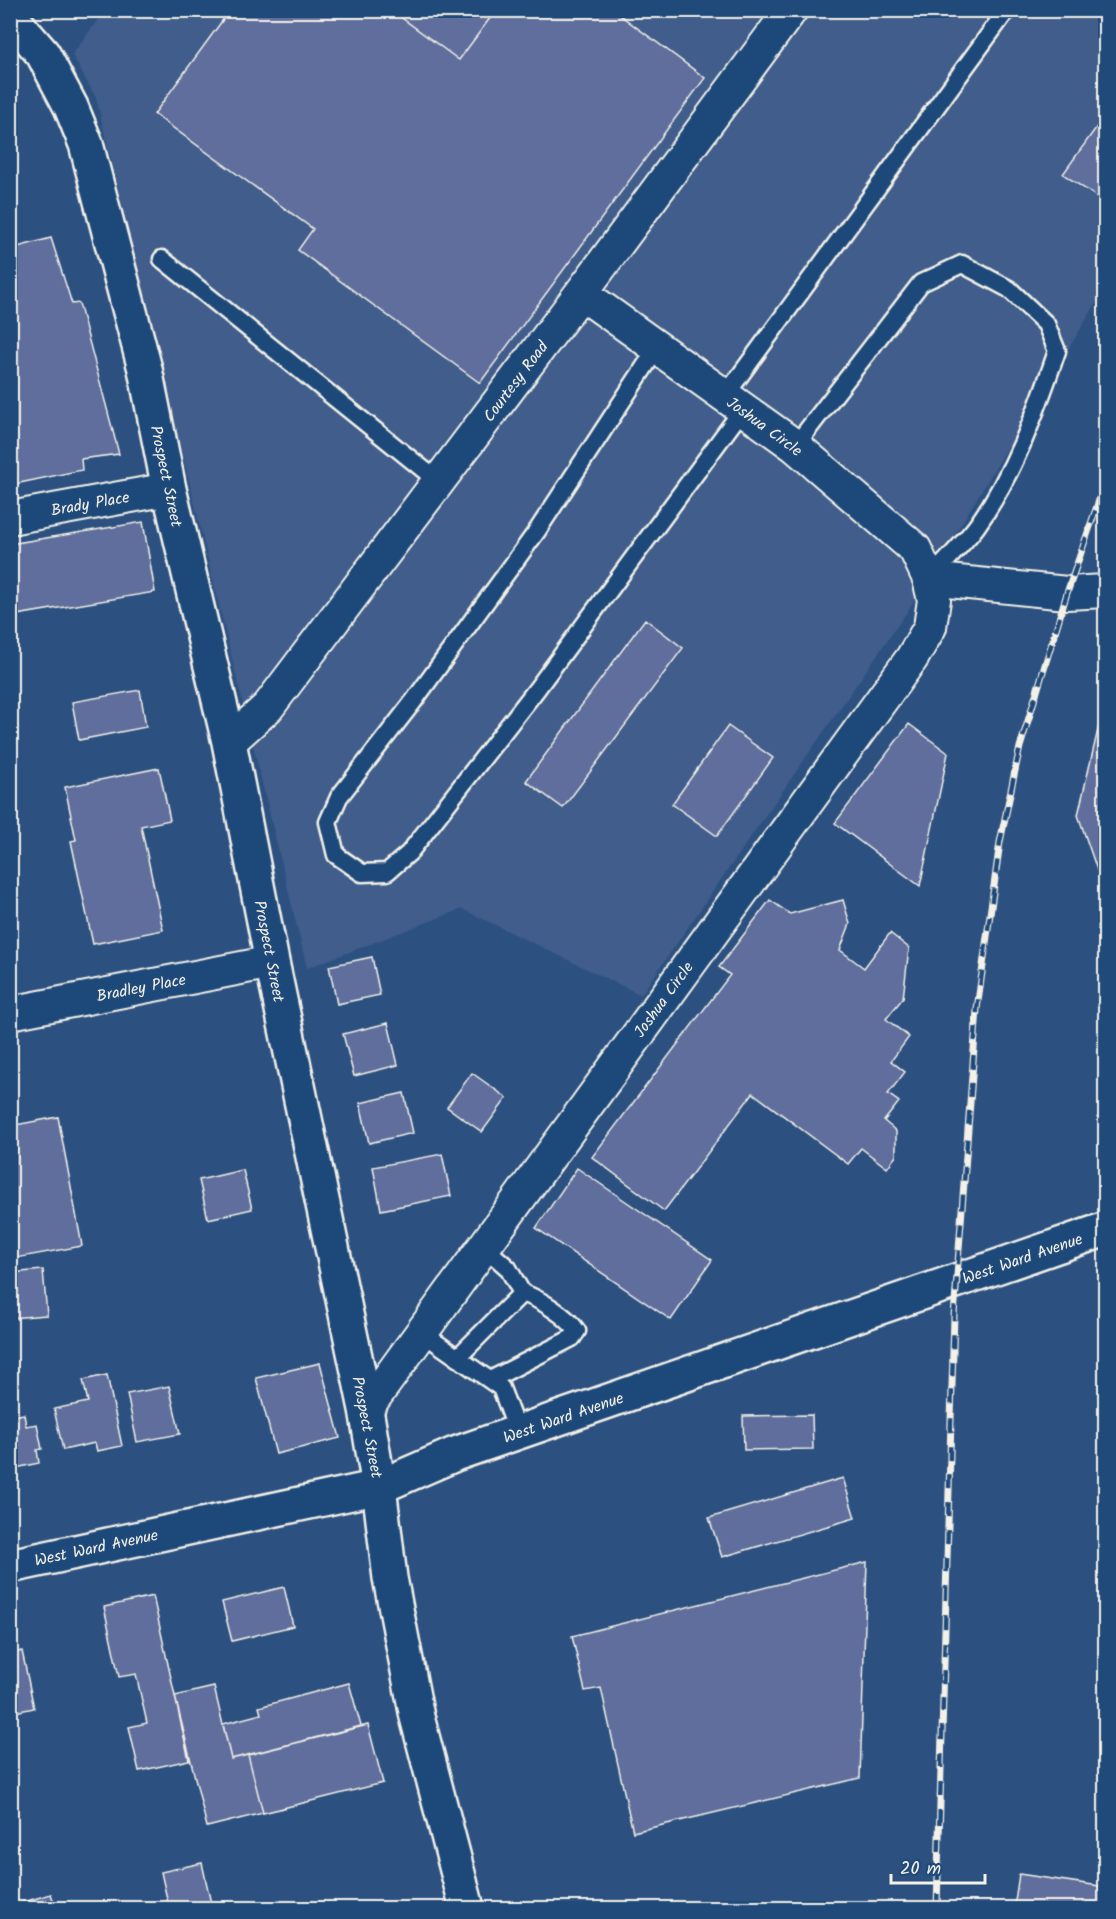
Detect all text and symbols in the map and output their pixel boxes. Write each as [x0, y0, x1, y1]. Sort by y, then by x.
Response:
street label: Courtesy Road [477, 335, 556, 428]
street label: Joshua Circle [721, 391, 807, 463]
street label: Prospect Street [143, 423, 189, 530]
street label: Brady Place [49, 485, 132, 524]
street label: Prospect Street [246, 898, 291, 1005]
street label: Joshua Circle [628, 957, 700, 1043]
street label: Bradley Place [95, 968, 188, 1009]
street label: West Ward Avenue [959, 1227, 1086, 1292]
street label: Prospect Street [344, 1374, 389, 1481]
street label: West Ward Avenue [500, 1386, 627, 1451]
street label: West Ward Avenue [32, 1523, 161, 1574]
scale bar [891, 1847, 986, 1885]
text: 20 m [900, 1855, 941, 1884]

